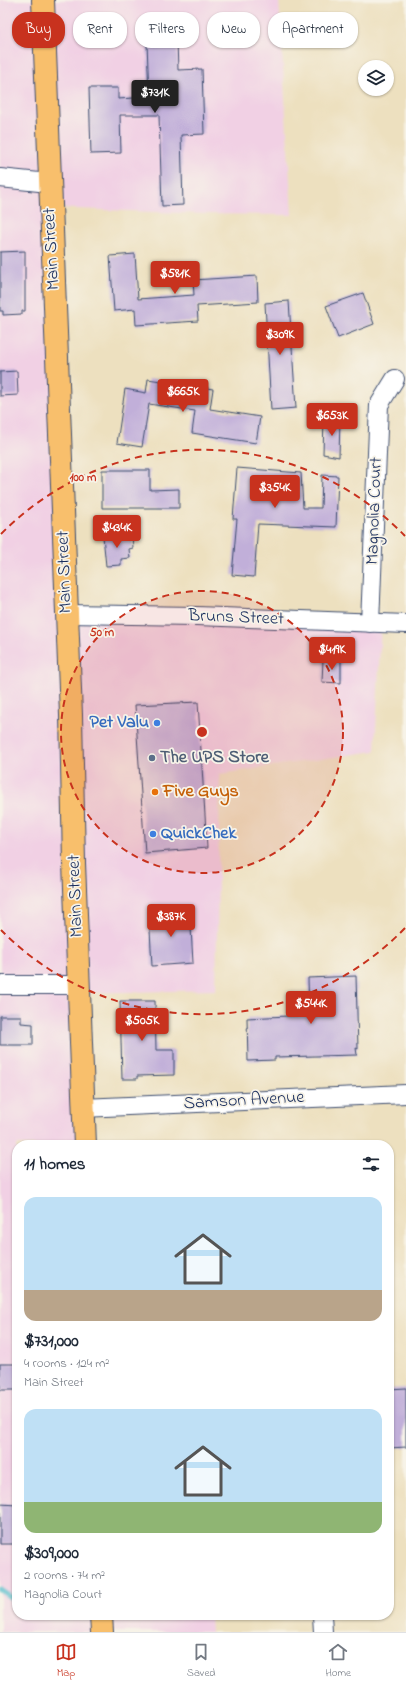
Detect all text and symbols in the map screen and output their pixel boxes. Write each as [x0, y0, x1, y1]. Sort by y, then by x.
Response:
chip: Buy [12, 12, 65, 48]
chip: Rent [73, 12, 127, 48]
chip: Filters [135, 12, 199, 48]
chip: New [207, 12, 260, 48]
chip: Apartment [268, 12, 358, 48]
map controls [358, 60, 394, 96]
button: layers [358, 60, 394, 96]
pin: $731K [127, 80, 183, 114]
text: $731K [140, 83, 170, 102]
street label: Main Street [37, 207, 67, 291]
pin: $581K [147, 261, 203, 295]
text: $581K [160, 264, 190, 283]
pin: $309K [252, 322, 308, 356]
text: $309K [265, 325, 295, 344]
pin: $665K [155, 379, 211, 413]
text: $665K [166, 382, 200, 401]
pin: $653K [304, 403, 360, 437]
text: $653K [316, 406, 348, 425]
street label: Magnolia Court [360, 457, 391, 565]
text: 100 m [70, 469, 97, 487]
pin: $354K [247, 475, 303, 509]
text: $354K [259, 478, 291, 497]
pin: $434K [89, 515, 145, 549]
text: $434K [102, 518, 132, 537]
street label: Main Street [51, 530, 79, 614]
street label: Bruns Street [187, 603, 284, 633]
text: 50 m [90, 624, 115, 642]
pin: $419K [304, 637, 360, 671]
text: $419K [318, 640, 346, 659]
place label: Pet Valu [90, 710, 149, 736]
marker: Pet Valu [152, 718, 162, 728]
centre of rings [195, 725, 209, 739]
place label: The UPS Store [160, 745, 270, 771]
marker: The UPS Store [147, 753, 157, 763]
place label: Five Guys [162, 779, 239, 806]
marker: Five Guys [150, 787, 160, 797]
place label: QuickChek [161, 821, 237, 847]
marker: QuickChek [148, 829, 158, 839]
street label: Main Street [62, 854, 90, 938]
pin: $387K [143, 904, 199, 938]
text: $387K [156, 907, 186, 926]
pin: $544K [283, 991, 339, 1025]
text: $544K [295, 994, 327, 1013]
pin: $505K [114, 1008, 170, 1042]
text: $505K [125, 1011, 159, 1030]
street label: Samson Avenue [183, 1085, 306, 1117]
text: 11 homes [24, 1152, 85, 1177]
icon: filters [360, 1153, 382, 1175]
icon: home [167, 1223, 239, 1295]
text: $731,000 [24, 1329, 79, 1354]
text: 4 rooms · 124 m² [24, 1354, 109, 1373]
text: Main Street [24, 1373, 84, 1392]
icon: home [167, 1435, 239, 1507]
text: $309,000 [24, 1541, 79, 1566]
text: 2 rooms · 74 m² [24, 1566, 105, 1585]
text: Magnolia Court [24, 1585, 102, 1604]
tab: Map [55, 1641, 77, 1681]
tab: Saved [187, 1641, 216, 1681]
tab: Home [325, 1641, 351, 1681]

